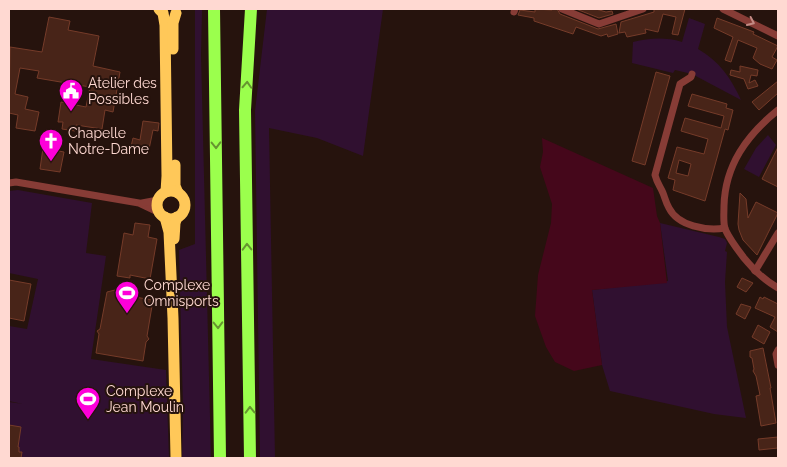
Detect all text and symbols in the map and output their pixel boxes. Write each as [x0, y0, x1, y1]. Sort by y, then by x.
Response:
one-way arrow [746, 16, 755, 26]
place label: Atelier des Possibles [88, 75, 157, 107]
public building icon: Atelier des Possibles [58, 78, 84, 112]
one-way arrow [241, 80, 252, 88]
place label: Chapelle Notre-Dame [68, 125, 149, 157]
church icon: Chapelle Notre-Dame [38, 128, 64, 162]
one-way arrow [211, 142, 221, 149]
one-way arrow [242, 243, 252, 250]
place label: Complexe Omnisports [144, 277, 219, 309]
sports icon: Complexe Omnisports [114, 280, 140, 314]
one-way arrow [213, 321, 224, 329]
place label: Complexe Jean Moulin [106, 383, 184, 415]
sports icon: Complexe Jean Moulin [75, 386, 101, 420]
one-way arrow [245, 405, 255, 413]

